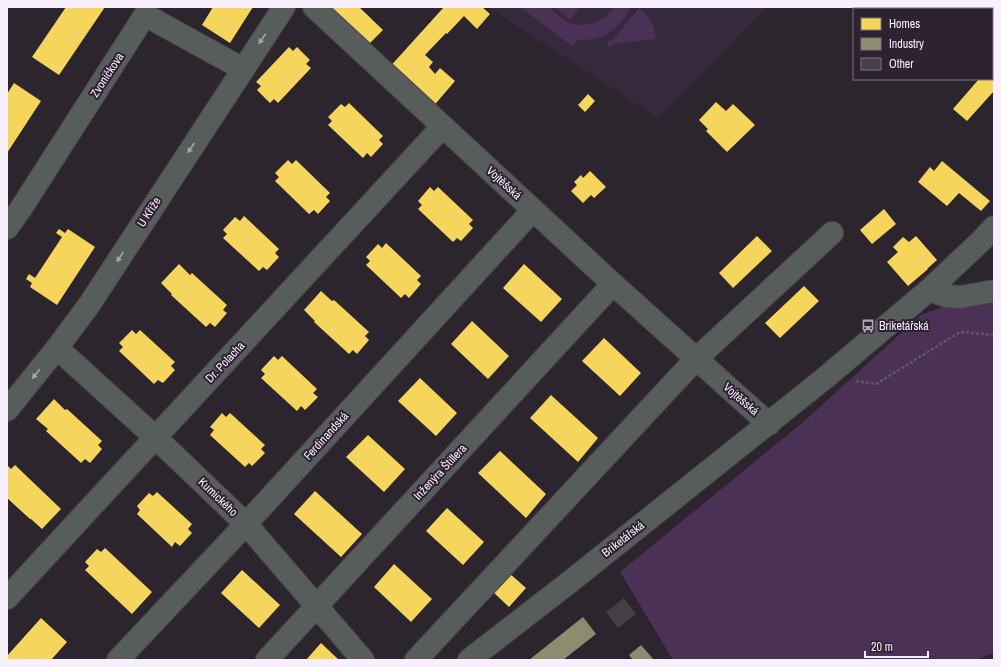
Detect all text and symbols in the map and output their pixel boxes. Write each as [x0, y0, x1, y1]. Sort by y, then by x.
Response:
legend [853, 8, 993, 80]
text: Homes [889, 16, 920, 32]
one-way arrow [258, 34, 266, 45]
text: Industry [889, 36, 924, 52]
street label: Zvoníčkova [87, 49, 128, 100]
text: Other [889, 56, 914, 72]
one-way arrow [187, 143, 195, 153]
street label: Vojtěšská [483, 163, 525, 204]
street label: U Kříže [133, 194, 165, 230]
one-way arrow [116, 252, 124, 262]
bus stop icon: Briketářská [860, 318, 876, 334]
place label: Briketářská [879, 318, 929, 334]
street label: Dr. Polacha [202, 338, 249, 386]
one-way arrow [32, 369, 41, 380]
street label: Vojtěšská [720, 379, 763, 419]
street label: Ferdinandská [300, 408, 352, 464]
street label: Inženýra Štillera [410, 440, 470, 503]
street label: Kumického [195, 474, 241, 520]
street label: Briketářská [598, 517, 648, 561]
scale bar [865, 633, 928, 659]
text: 20 m [871, 639, 893, 655]

